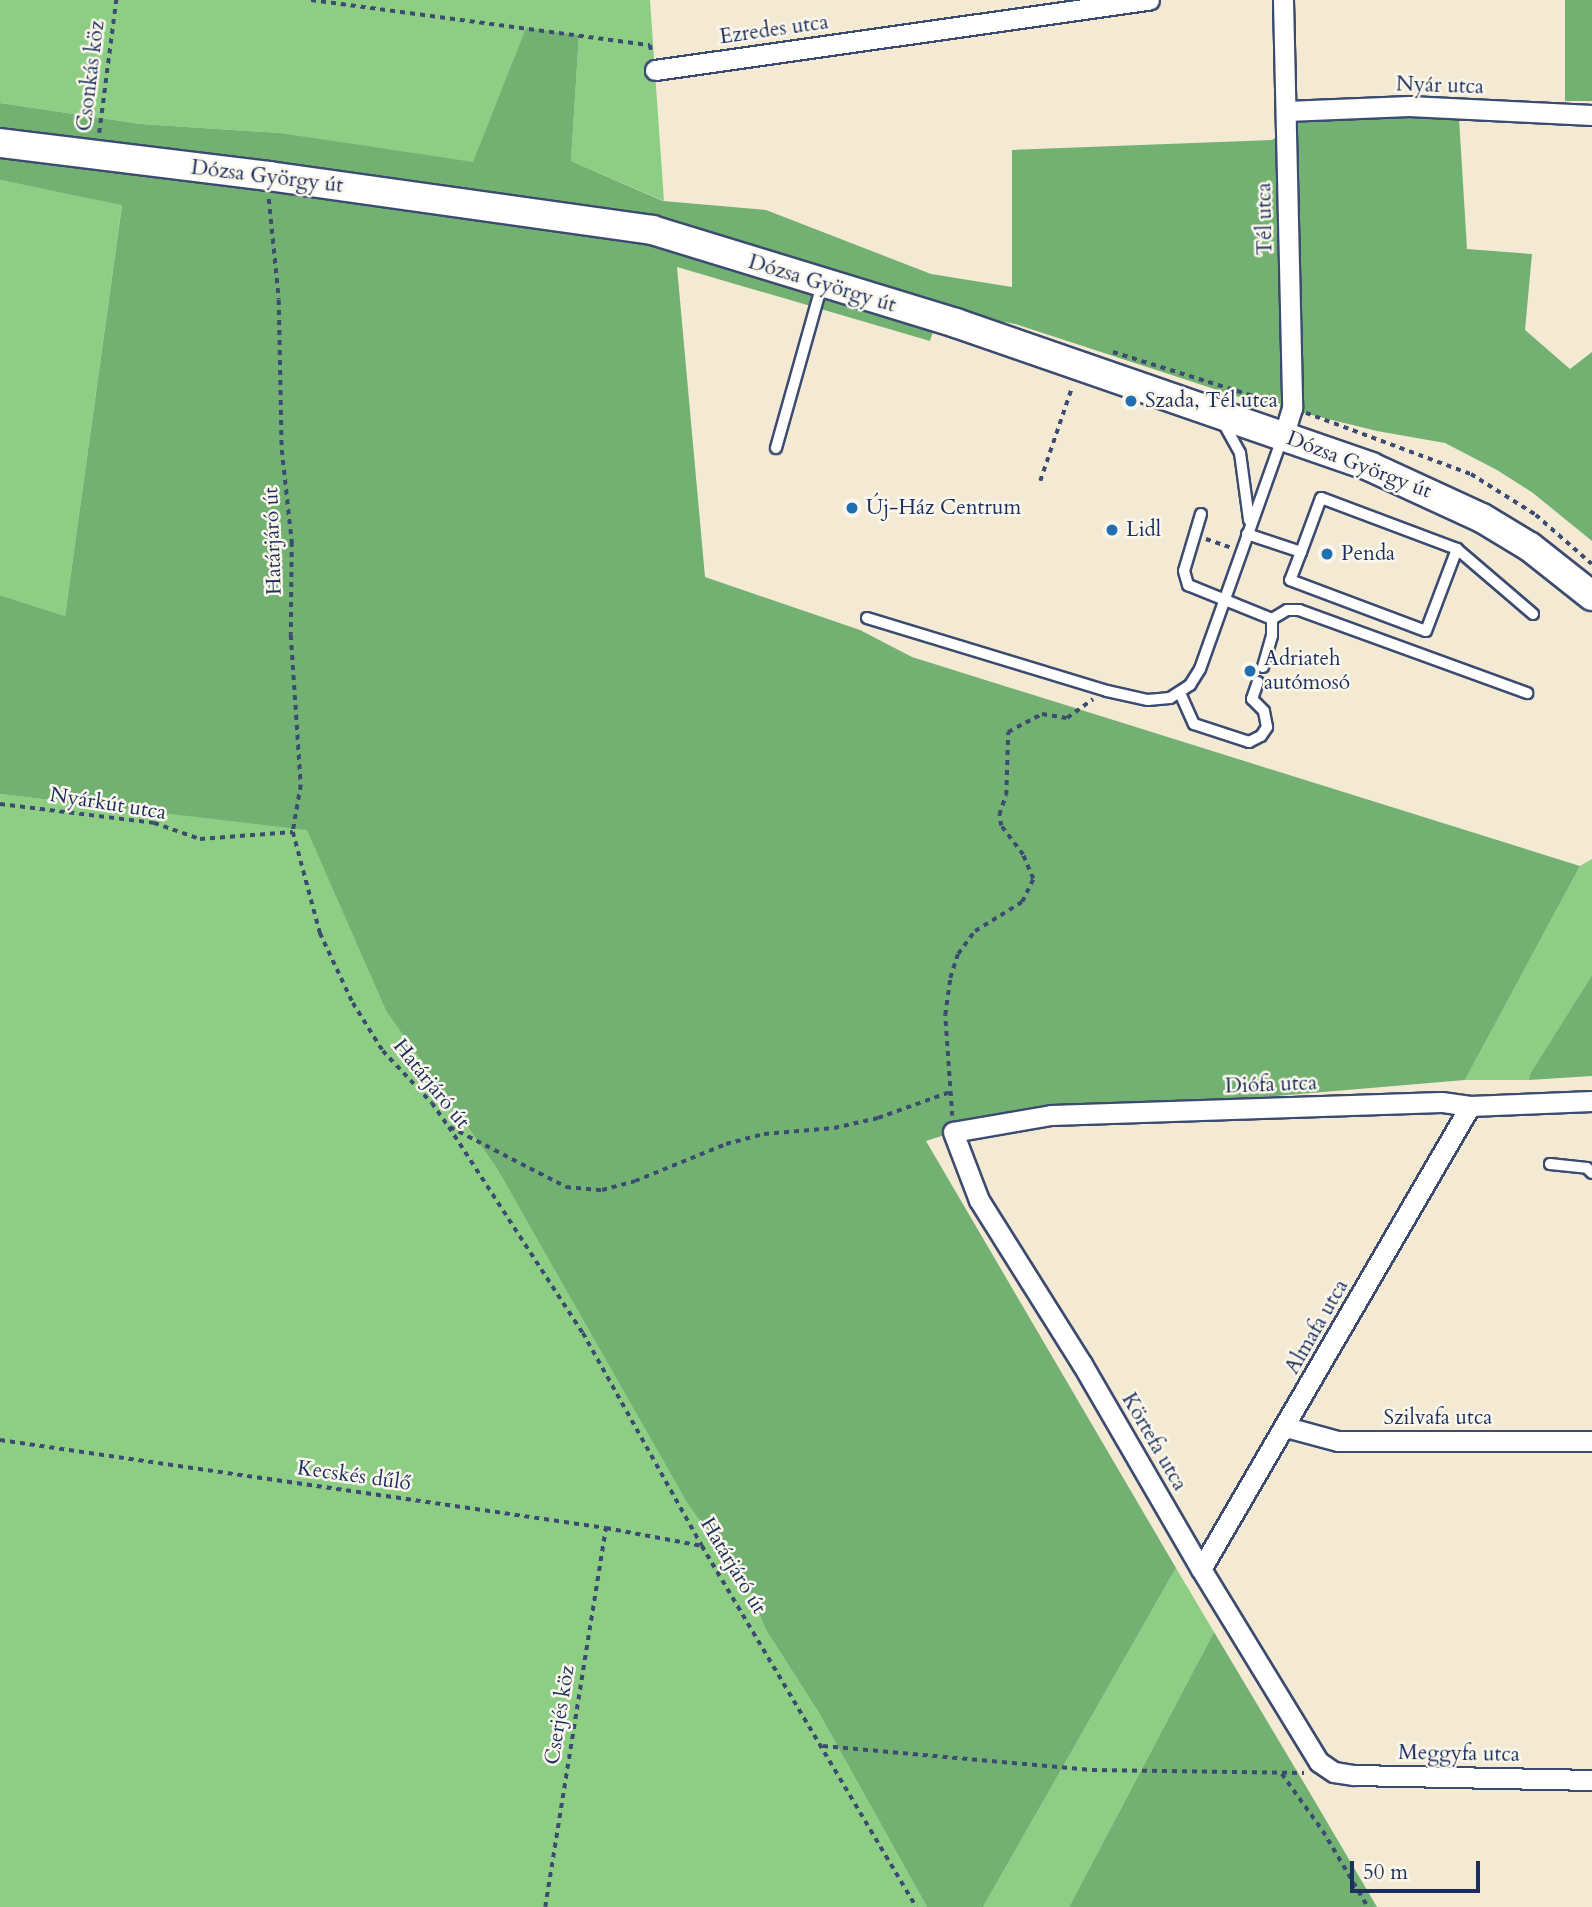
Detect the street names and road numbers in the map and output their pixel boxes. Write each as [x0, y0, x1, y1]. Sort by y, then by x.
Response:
street label: Ezredes utca [718, 10, 830, 50]
street label: Csonkás köz [72, 19, 110, 133]
street label: Nyár utca [1395, 72, 1485, 100]
street label: Dózsa György út [190, 155, 344, 199]
street label: Tél utca [1252, 182, 1278, 256]
street label: Dózsa György út [745, 250, 899, 318]
street label: Dózsa György út [1283, 426, 1435, 504]
street label: Határjáró út [259, 487, 287, 595]
street label: Nyárkút utca [48, 782, 168, 826]
street label: Határjáró út [387, 1034, 475, 1134]
street label: Diófa utca [1224, 1071, 1318, 1099]
street label: Almafa utca [1280, 1275, 1354, 1379]
street label: Körtefa utca [1116, 1389, 1192, 1495]
street label: Szilvafa utca [1384, 1405, 1492, 1431]
street label: Kecskés dűlő [296, 1456, 412, 1496]
street label: Határjáró út [694, 1513, 772, 1619]
street label: Cserjés köz [540, 1663, 580, 1767]
street label: Meggyfa utca [1398, 1740, 1520, 1768]

